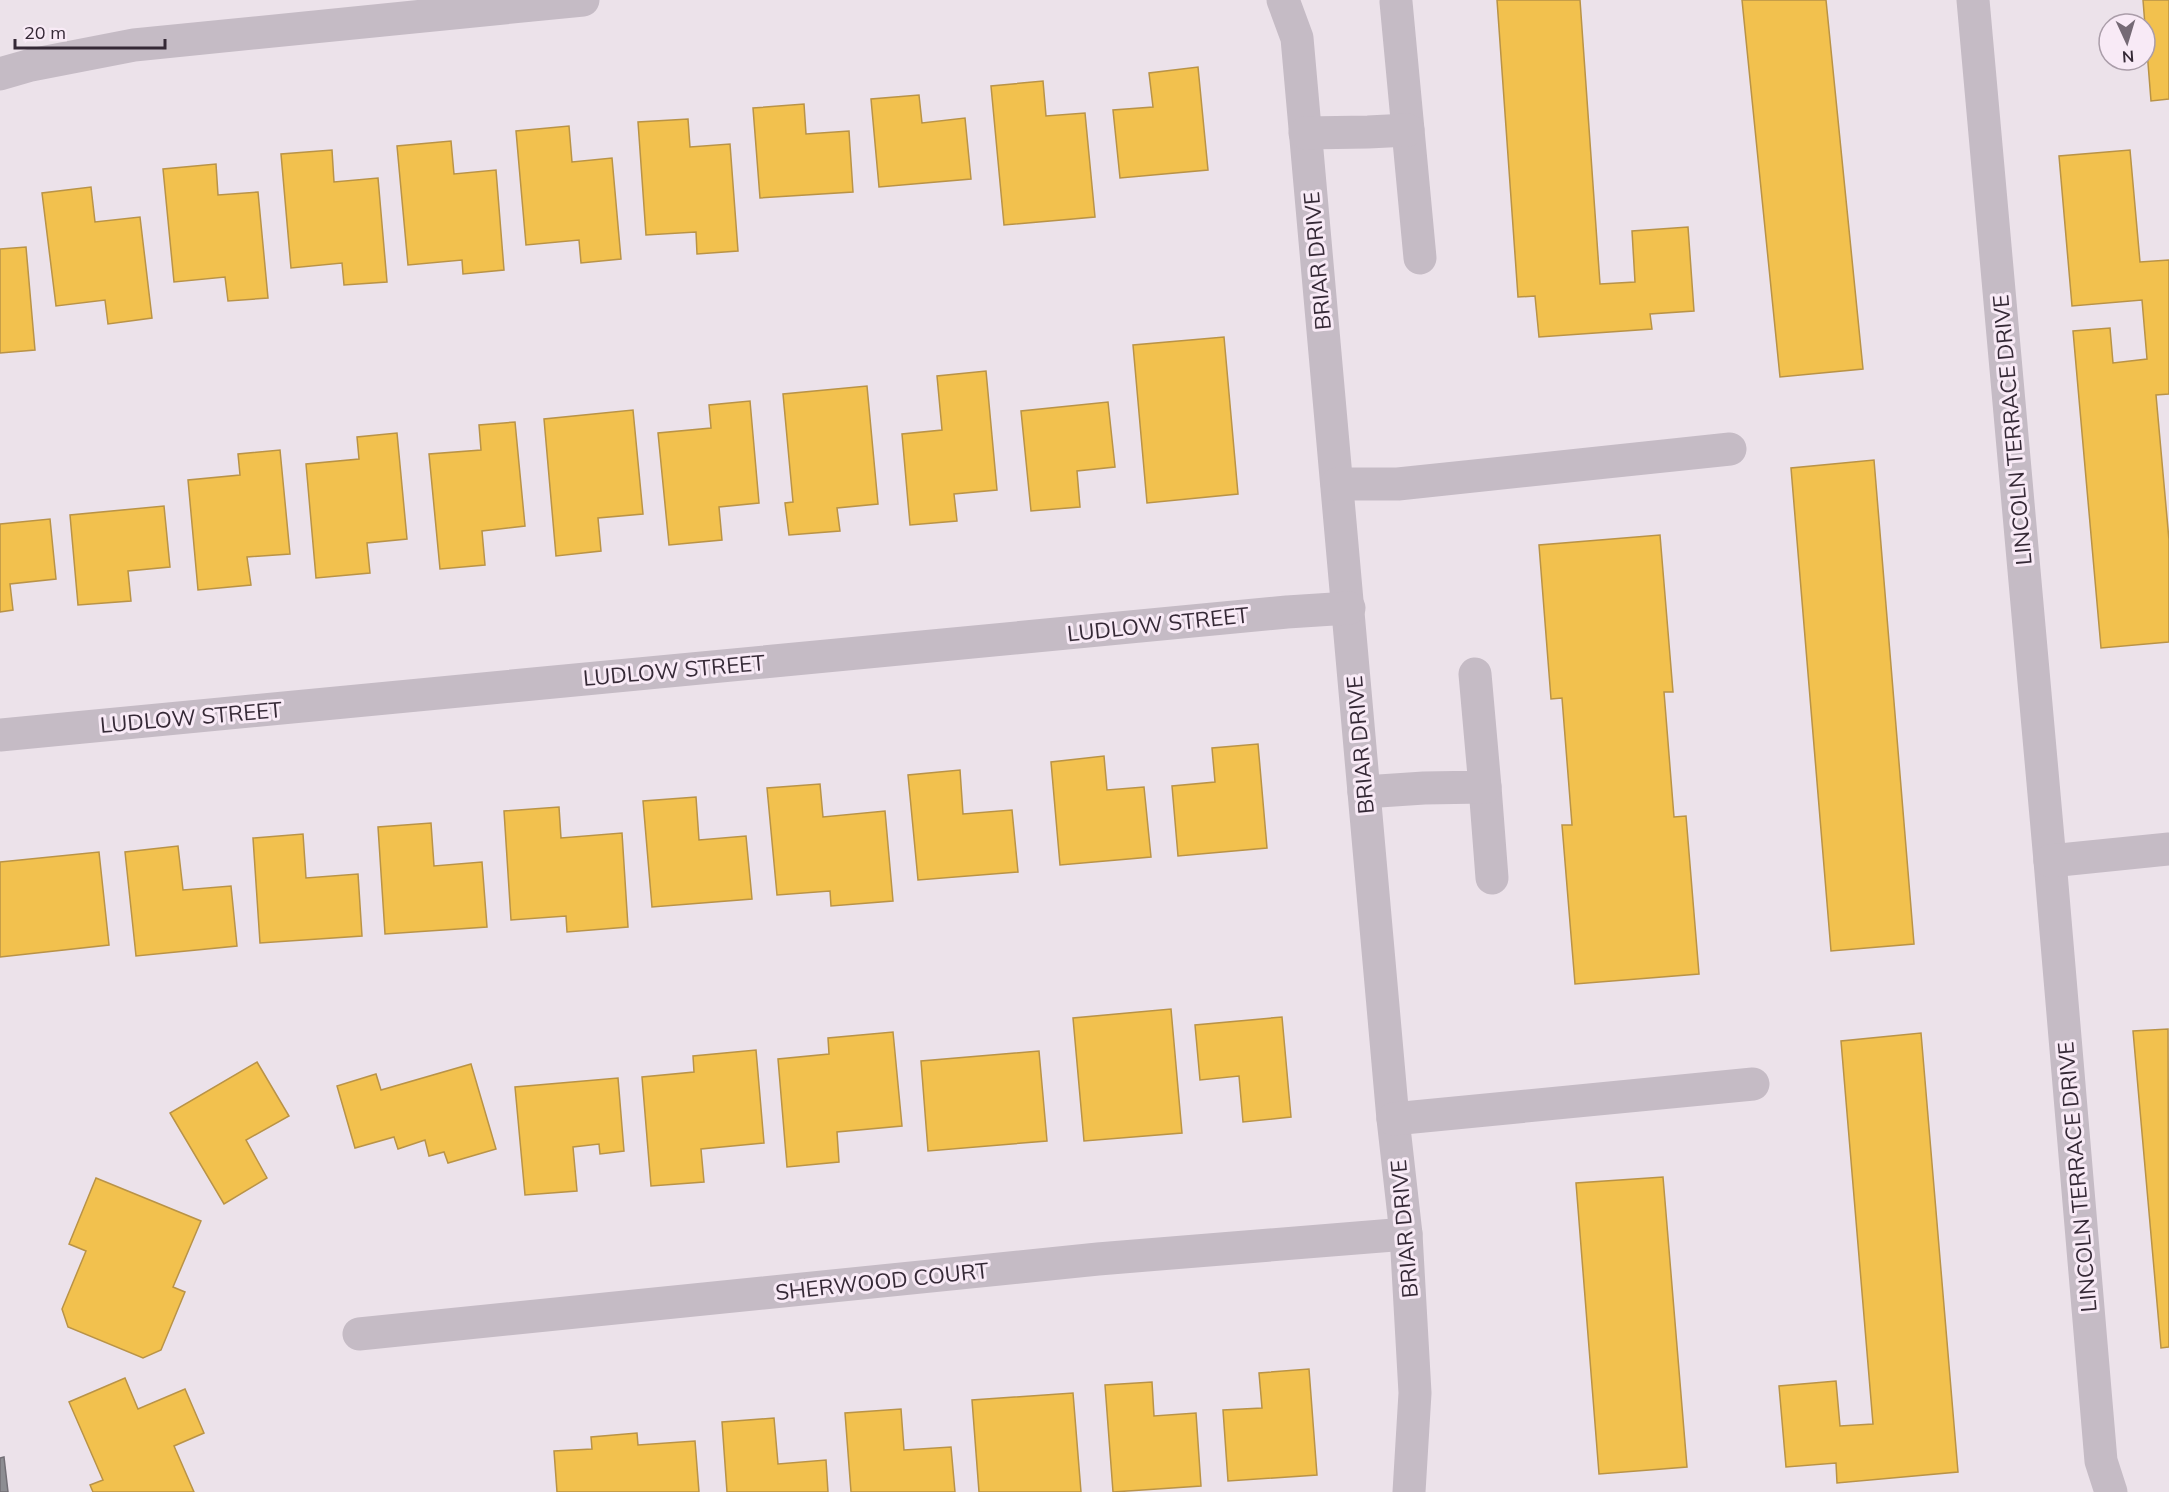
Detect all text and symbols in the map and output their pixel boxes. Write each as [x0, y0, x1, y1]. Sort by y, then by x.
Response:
scale bar [15, 12, 165, 50]
north arrow [2097, 12, 2157, 72]
text: 20 m [24, 21, 66, 44]
text: N [2121, 47, 2135, 67]
street label: BRIAR DRIVE [1297, 191, 1337, 331]
street label: LINCOLN TERRACE DRIVE [1986, 294, 2038, 566]
street label: LUDLOW STREET [1066, 601, 1250, 647]
street label: LUDLOW STREET [582, 648, 766, 692]
street label: BRIAR DRIVE [1340, 675, 1380, 815]
street label: LUDLOW STREET [99, 695, 283, 739]
street label: LINCOLN TERRACE DRIVE [2051, 1041, 2103, 1313]
street label: BRIAR DRIVE [1384, 1159, 1424, 1299]
street label: SHERWOOD COURT [774, 1256, 990, 1306]

